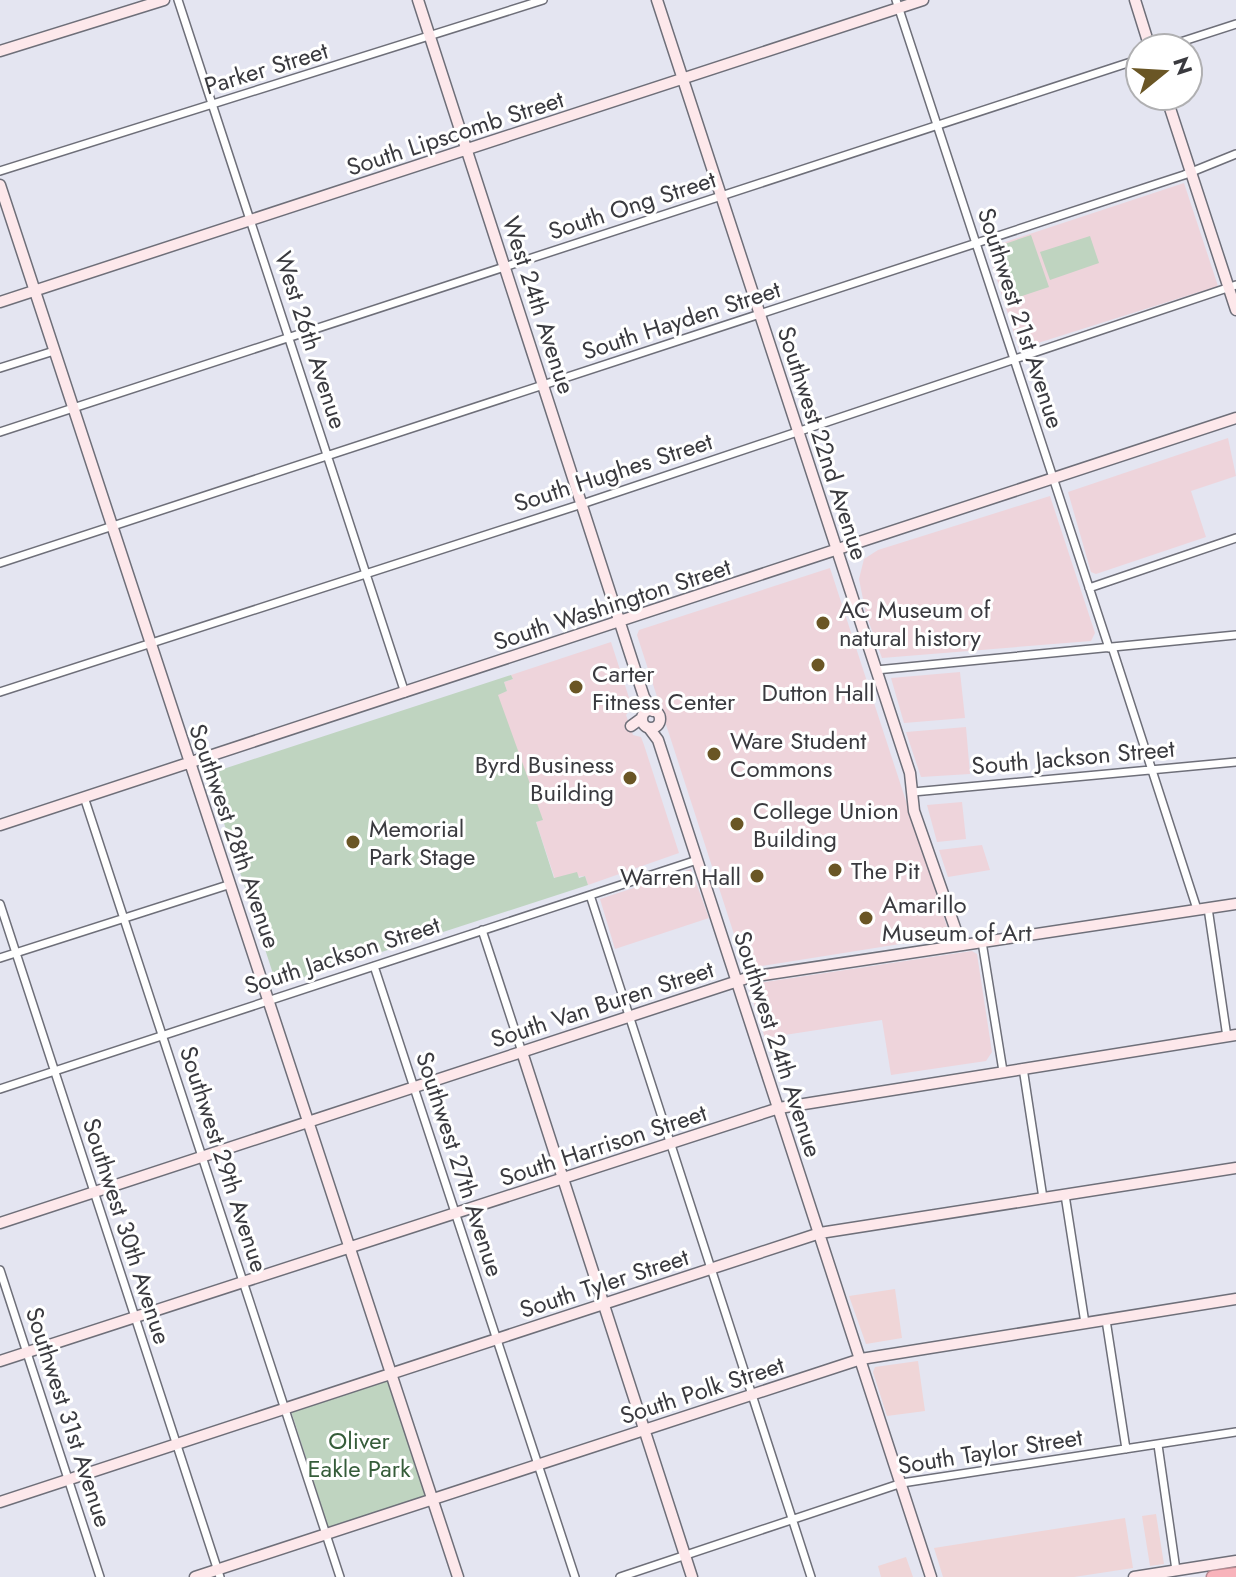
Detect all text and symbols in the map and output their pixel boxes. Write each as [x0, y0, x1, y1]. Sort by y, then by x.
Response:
north arrow [1124, 32, 1204, 112]
street label: Parker Street [200, 33, 332, 103]
text: N [1165, 53, 1201, 79]
street label: South Lipscomb Street [342, 81, 568, 185]
street label: South Ong Street [544, 161, 720, 249]
street label: Southwest 21st Avenue [969, 203, 1073, 433]
street label: West 24th Avenue [494, 212, 584, 398]
street label: West 26th Avenue [266, 247, 356, 433]
street label: South Hayden Street [577, 271, 785, 369]
street label: Southwest 22nd Avenue [769, 322, 877, 564]
street label: South Hughes Street [509, 423, 717, 521]
street label: South Washington Street [489, 549, 736, 659]
place label: AC Museum of natural history [839, 592, 991, 655]
marker: AC Museum of natural history [814, 614, 832, 632]
place label: Carter Fitness Center [592, 656, 736, 719]
marker: Dutton Hall [809, 656, 827, 674]
place label: Dutton Hall [761, 675, 875, 710]
marker: Carter Fitness Center [567, 678, 585, 696]
street label: Southwest 28th Avenue [180, 719, 290, 953]
place label: Ware Student Commons [730, 723, 866, 786]
street label: South Jackson Street [970, 731, 1176, 783]
marker: Ware Student Commons [705, 745, 723, 763]
place label: Byrd Business Building [475, 747, 614, 810]
marker: Byrd Business Building [621, 769, 639, 787]
place label: College Union Building [753, 793, 899, 856]
place label: Memorial Park Stage [369, 811, 475, 874]
marker: College Union Building [728, 815, 746, 833]
marker: Memorial Park Stage [344, 833, 362, 851]
place label: The Pit [851, 853, 920, 888]
place label: Warren Hall [620, 859, 741, 894]
marker: The Pit [826, 861, 844, 879]
marker: Warren Hall [748, 867, 766, 885]
place label: Amarillo Museum of Art [882, 887, 1032, 950]
street label: South Jackson Street [240, 907, 444, 1003]
marker: Amarillo Museum of Art [857, 909, 875, 927]
street label: Southwest 24th Avenue [725, 926, 831, 1162]
street label: South Van Buren Street [486, 951, 718, 1057]
street label: Southwest 29th Avenue [171, 1041, 277, 1277]
street label: Southwest 27th Avenue [407, 1047, 513, 1281]
street label: South Harrison Street [495, 1095, 711, 1195]
street label: Southwest 30th Avenue [74, 1113, 180, 1349]
street label: South Tyler Street [515, 1239, 693, 1327]
street label: Southwest 31st Avenue [17, 1303, 121, 1531]
street label: South Polk Street [616, 1347, 789, 1433]
street label: South Taylor Street [895, 1419, 1085, 1483]
park label: Oliver Eakle Park [307, 1423, 411, 1486]

